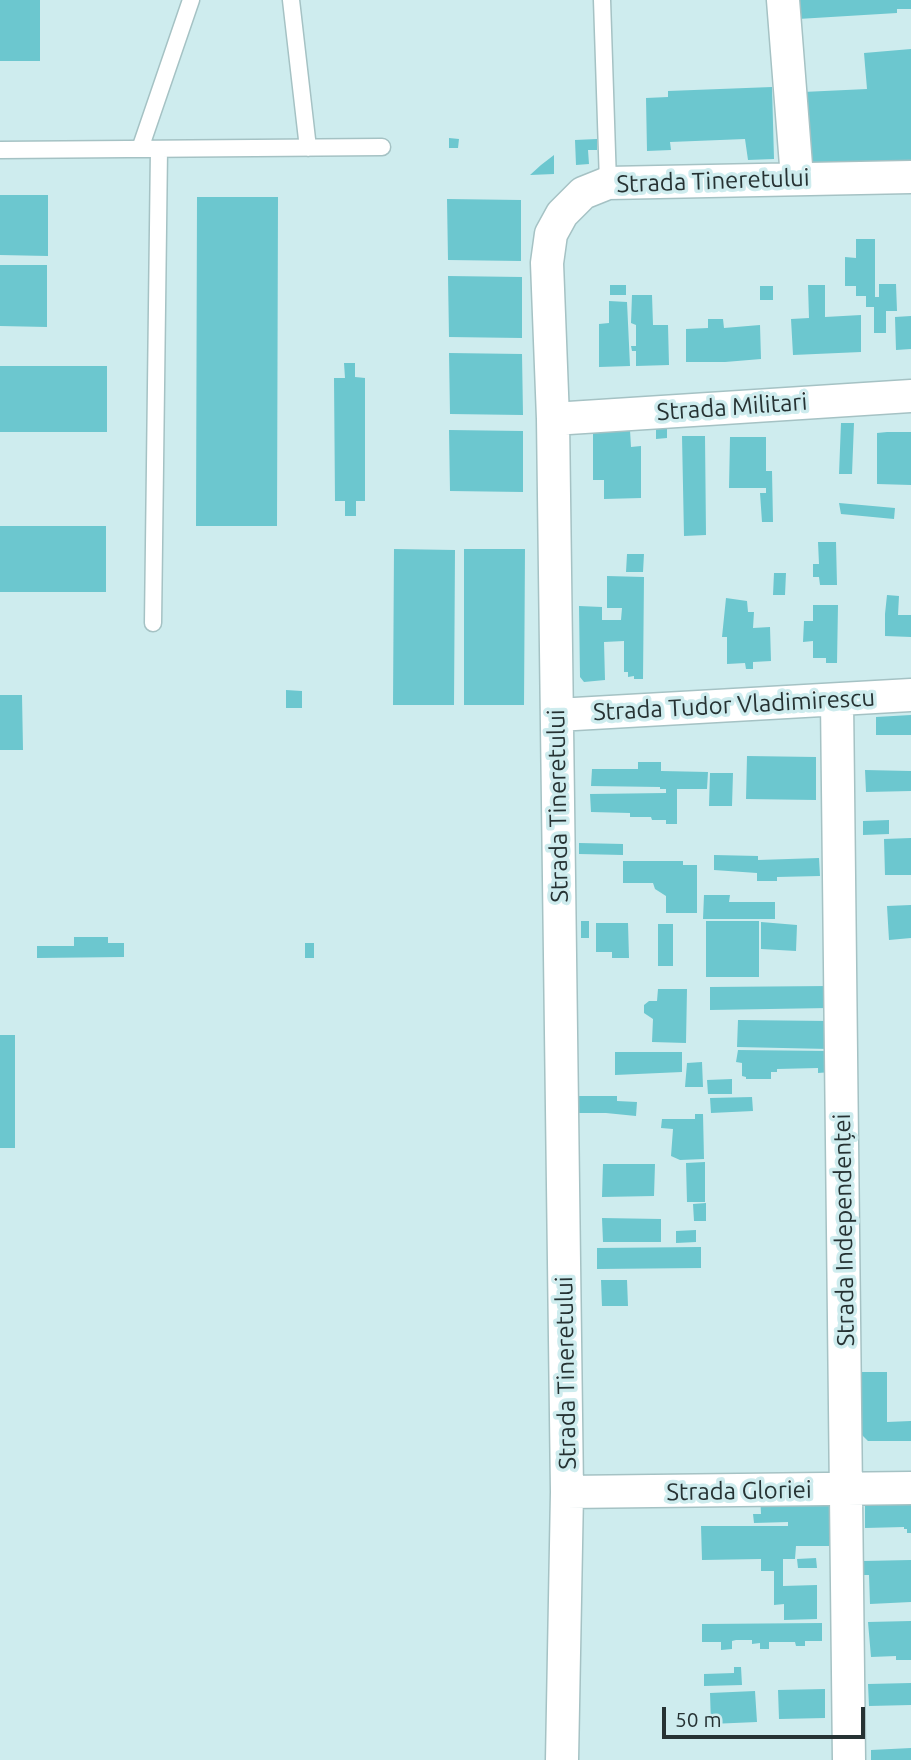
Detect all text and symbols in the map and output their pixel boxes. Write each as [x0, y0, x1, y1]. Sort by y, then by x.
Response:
street label: Strada Tineretului [616, 163, 810, 199]
street label: Strada Militari [656, 387, 808, 427]
street label: Strada Tudor Vladimirescu [592, 683, 876, 727]
street label: Strada Tineretului [542, 709, 574, 903]
street label: Strada Independenței [828, 1113, 860, 1347]
street label: Strada Tineretului [550, 1276, 582, 1470]
street label: Strada Gloriei [666, 1475, 812, 1507]
scale bar [666, 1694, 869, 1738]
text: 50 m [675, 1707, 722, 1731]

